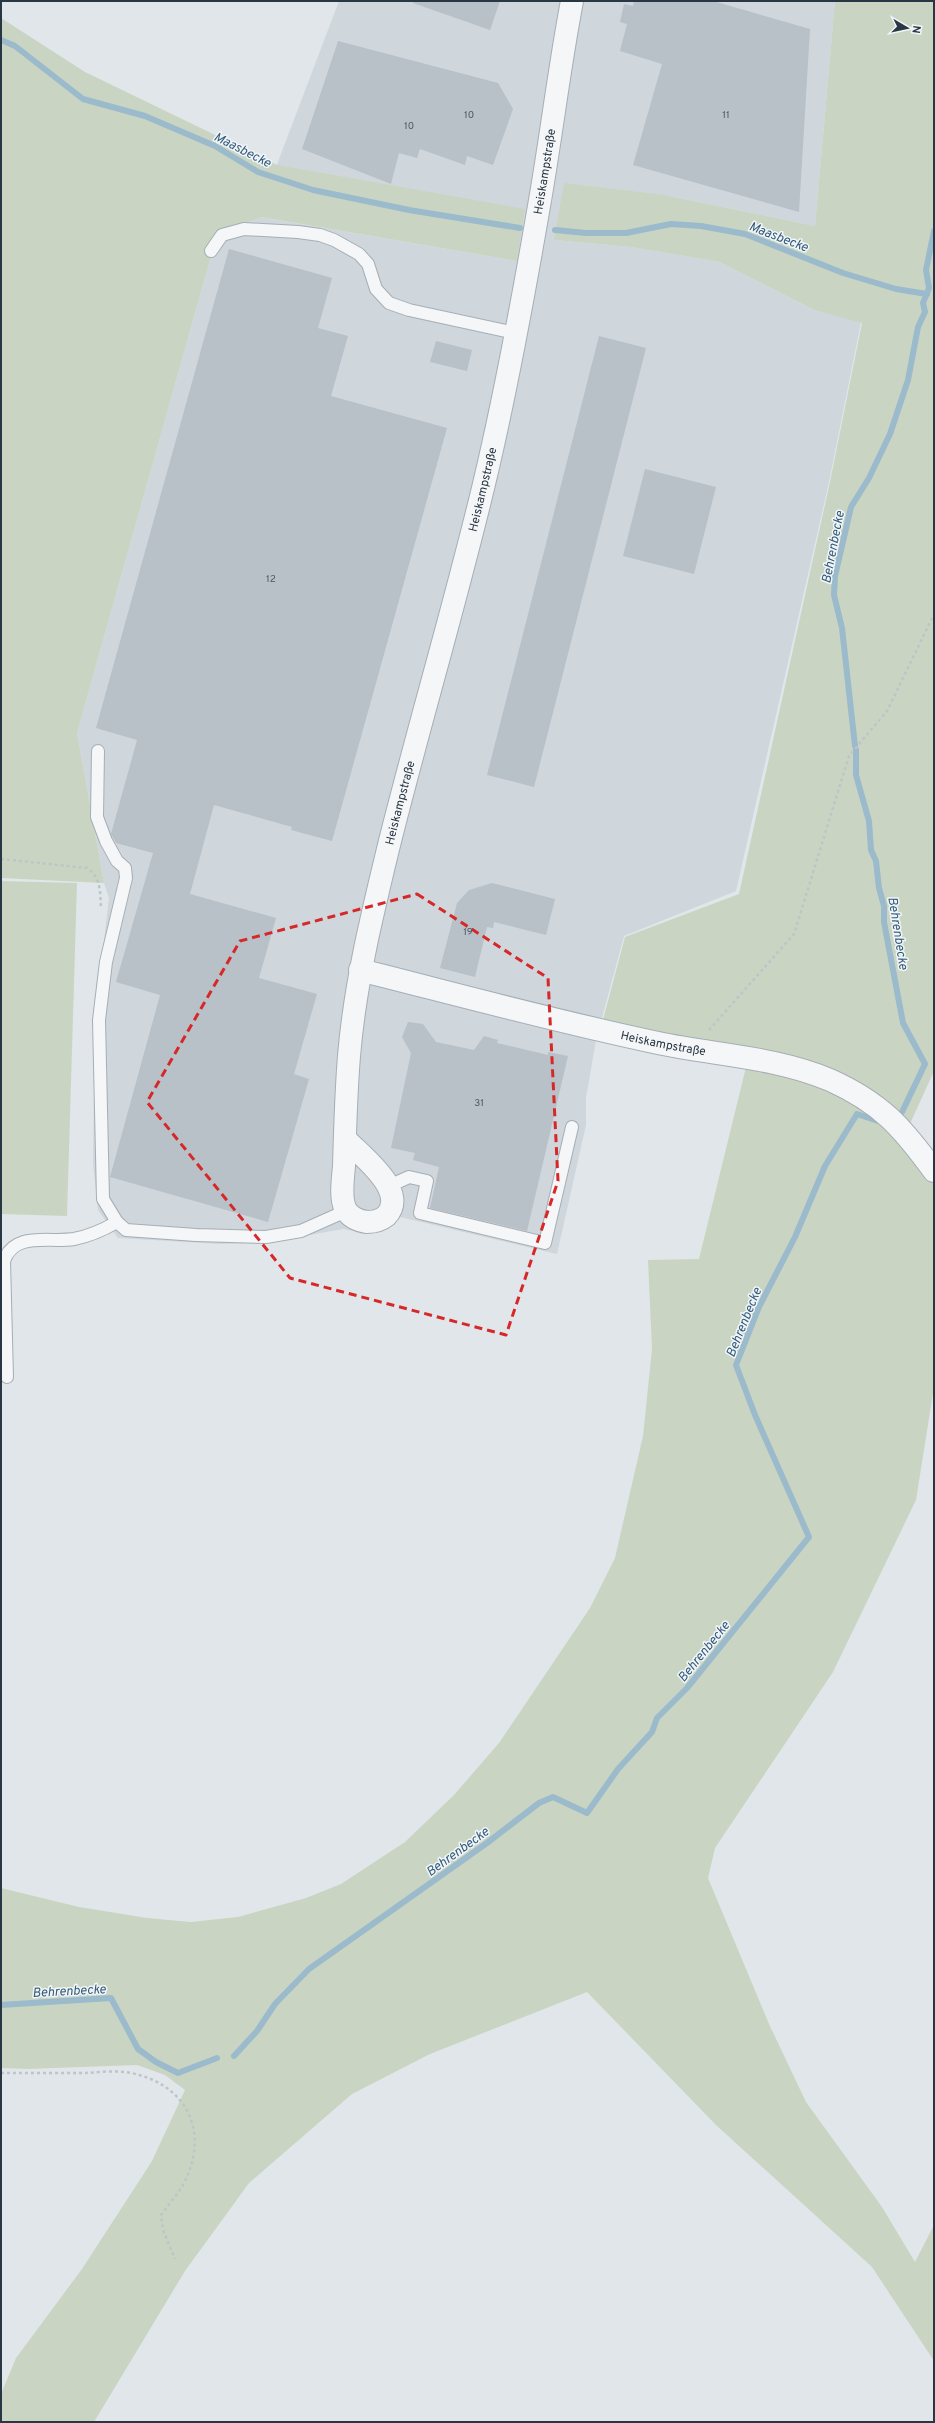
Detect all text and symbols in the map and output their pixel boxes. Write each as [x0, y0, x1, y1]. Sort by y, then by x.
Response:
north arrow [887, 8, 927, 48]
text: N [908, 24, 923, 34]
house number: 10 [464, 109, 474, 122]
house number: 11 [722, 109, 730, 122]
house number: 10 [404, 120, 414, 133]
street label: Heiskampstraße [531, 128, 560, 216]
water label: Maasbecke [211, 130, 274, 172]
water label: Maasbecke [746, 219, 810, 257]
street label: Heiskampstraße [465, 446, 501, 534]
water label: Behrenbecke [819, 509, 849, 585]
house number: 12 [266, 573, 276, 586]
street label: Heiskampstraße [382, 759, 420, 847]
water label: Behrenbecke [883, 896, 911, 971]
house number: 19 [463, 926, 473, 939]
street label: Heiskampstraße [619, 1028, 707, 1060]
house number: 31 [474, 1097, 484, 1110]
water label: Behrenbecke [724, 1285, 766, 1360]
water label: Behrenbecke [675, 1618, 734, 1686]
water label: Behrenbecke [424, 1824, 493, 1881]
water label: Behrenbecke [32, 1982, 107, 2002]

